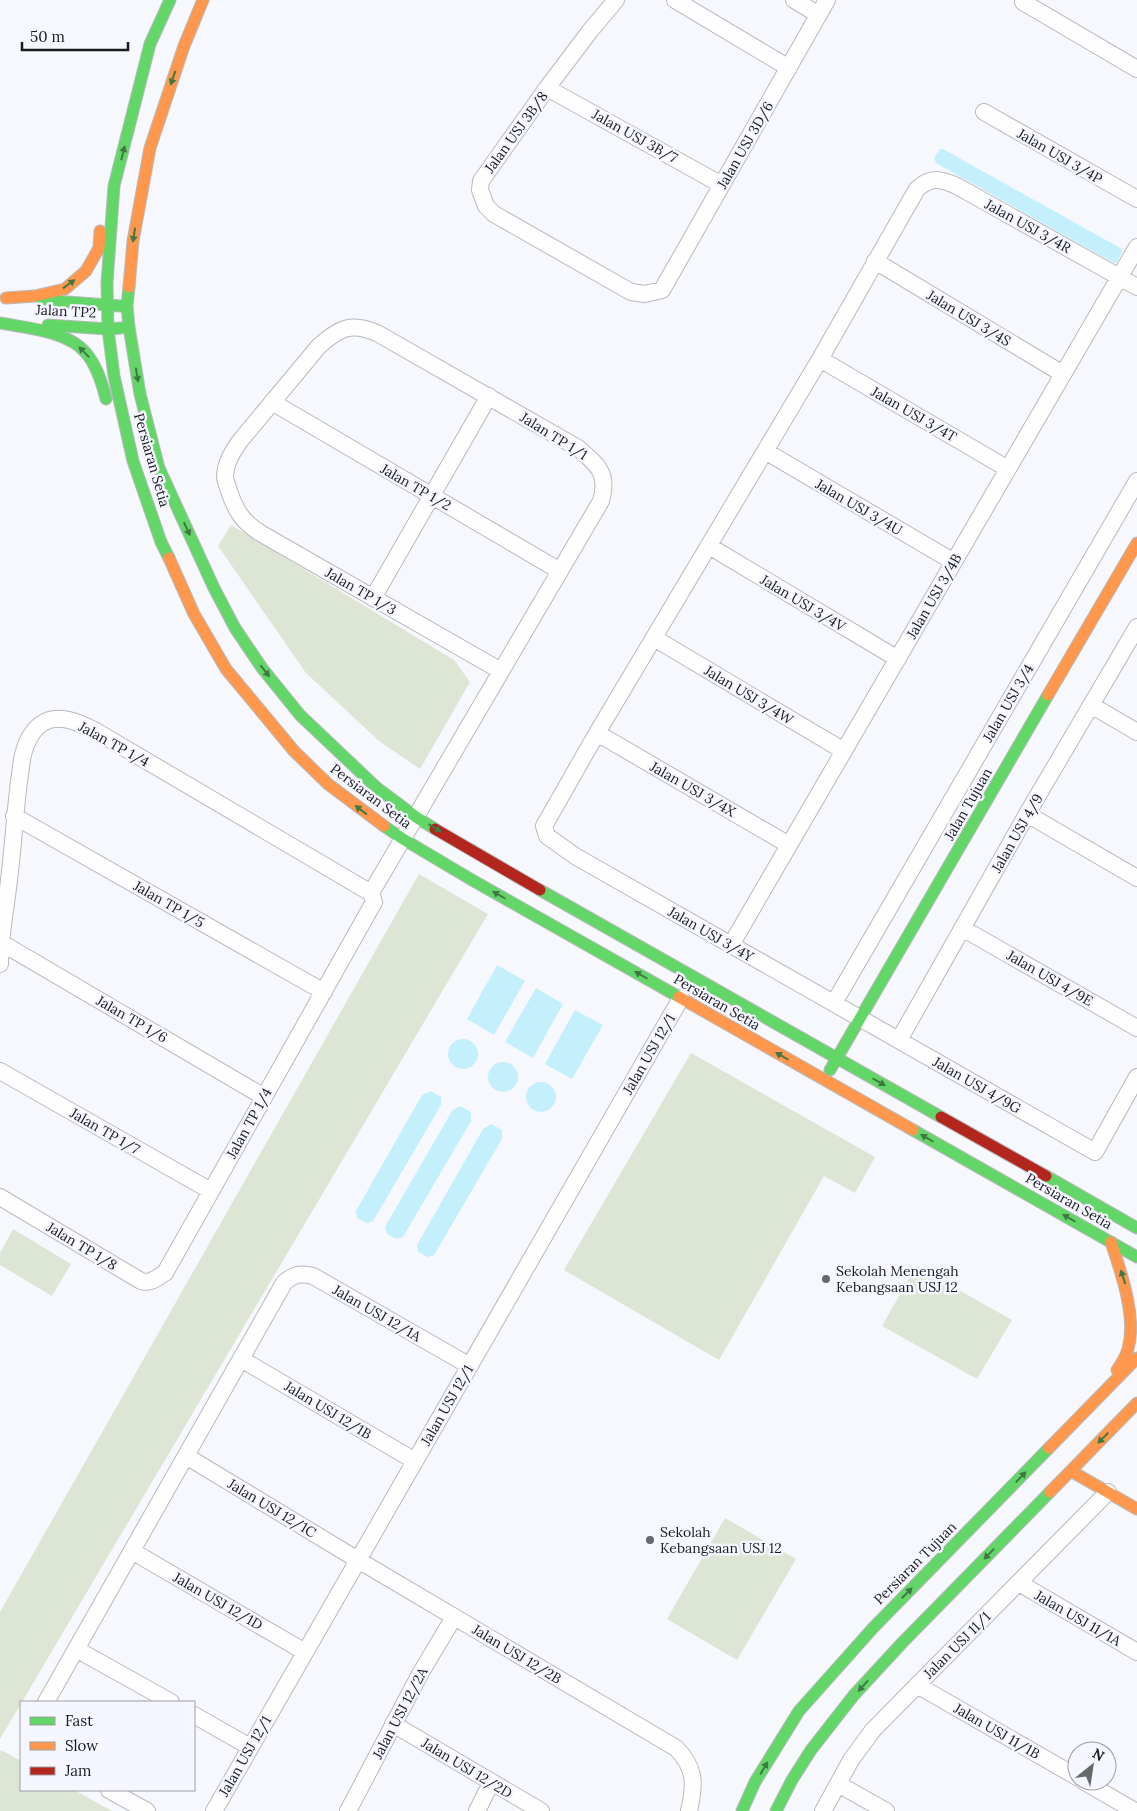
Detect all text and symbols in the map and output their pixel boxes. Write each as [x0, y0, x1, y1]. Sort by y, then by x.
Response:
scale bar [22, 20, 129, 52]
text: 50 m [30, 27, 65, 46]
one-way arrow [169, 71, 177, 86]
street label: Jalan USJ 3B/8 [480, 88, 552, 177]
street label: Jalan USJ 3D/6 [712, 98, 777, 193]
street label: Jalan USJ 3B/7 [588, 105, 681, 167]
street label: Jalan USJ 3/4P [1013, 124, 1106, 188]
one-way arrow [119, 145, 127, 160]
street label: Jalan USJ 3/4R [981, 194, 1074, 257]
one-way arrow [129, 228, 137, 244]
one-way arrow [62, 279, 76, 289]
street label: Jalan USJ 3/4S [923, 285, 1014, 350]
street label: Jalan TP2 [34, 300, 97, 322]
one-way arrow [78, 346, 90, 358]
one-way arrow [134, 368, 142, 384]
street label: Jalan USJ 3/4T [867, 382, 960, 446]
street label: Jalan TP 1/1 [516, 408, 591, 464]
street label: Persiaran Setia [130, 411, 174, 509]
street label: Jalan TP 1/2 [377, 459, 455, 514]
street label: Jalan USJ 3/4U [812, 474, 906, 539]
one-way arrow [184, 522, 192, 536]
street label: Jalan USJ 3/4B [902, 550, 966, 643]
street label: Jalan TP 1/3 [321, 563, 400, 619]
street label: Jalan USJ 3/4V [756, 570, 849, 636]
street label: Jalan USJ 3/4W [700, 661, 798, 729]
street label: Jalan USJ 3/4 [978, 661, 1038, 746]
one-way arrow [259, 664, 270, 677]
street label: Jalan TP 1/4 [75, 717, 153, 771]
street label: Jalan USJ 3/4X [646, 757, 740, 821]
street label: Persiaran Setia [327, 760, 415, 832]
street label: Jalan Tujuan [940, 764, 996, 844]
street label: Jalan USJ 4/9 [987, 790, 1047, 876]
one-way arrow [354, 805, 368, 815]
one-way arrow [428, 824, 441, 833]
street label: Jalan TP 1/5 [130, 876, 208, 931]
one-way arrow [493, 891, 506, 900]
street label: Jalan USJ 3/4Y [664, 902, 758, 966]
street label: Jalan USJ 4/9E [1003, 946, 1097, 1010]
street label: Persiaran Setia [670, 970, 764, 1034]
one-way arrow [634, 971, 647, 980]
street label: Jalan TP 1/6 [92, 991, 171, 1047]
street label: Jalan USJ 12/1 [618, 1011, 679, 1098]
one-way arrow [775, 1051, 788, 1060]
street label: Jalan USJ 4/9G [929, 1052, 1024, 1118]
one-way arrow [872, 1078, 887, 1086]
street label: Jalan TP 1/4 [222, 1084, 276, 1162]
street label: Jalan TP 1/7 [66, 1103, 144, 1158]
one-way arrow [921, 1134, 934, 1143]
street label: Persiaran Setia [1022, 1169, 1116, 1233]
one-way arrow [1062, 1214, 1075, 1223]
street label: Jalan TP 1/8 [43, 1217, 121, 1274]
place label: Sekolah Menengah Kebangsaan USJ 12 [836, 1262, 959, 1296]
one-way arrow [1119, 1269, 1127, 1284]
marker: Sekolah Menengah Kebangsaan USJ 12 [820, 1273, 832, 1285]
street label: Jalan USJ 12/1A [329, 1280, 424, 1346]
street label: Jalan USJ 12/1 [416, 1362, 477, 1449]
street label: Jalan USJ 12/1B [280, 1376, 375, 1443]
one-way arrow [1097, 1432, 1109, 1444]
one-way arrow [1014, 1471, 1026, 1483]
street label: Jalan USJ 12/1C [224, 1474, 320, 1541]
street label: Persiaran Tujuan [870, 1517, 961, 1608]
place label: Sekolah Kebangsaan USJ 12 [660, 1523, 782, 1557]
marker: Sekolah Kebangsaan USJ 12 [644, 1534, 656, 1546]
one-way arrow [983, 1548, 995, 1560]
street label: Jalan USJ 12/1D [169, 1568, 266, 1634]
street label: Jalan USJ 11/1A [1031, 1586, 1124, 1650]
one-way arrow [901, 1587, 913, 1599]
street label: Jalan USJ 11/1 [919, 1608, 994, 1683]
street label: Jalan USJ 12/2B [468, 1620, 565, 1688]
street label: Jalan USJ 12/2A [368, 1664, 432, 1763]
one-way arrow [857, 1680, 868, 1693]
street label: Jalan USJ 11/1B [950, 1699, 1043, 1763]
legend [20, 1701, 195, 1791]
text: Fast [65, 1711, 93, 1730]
street label: Jalan USJ 12/1 [214, 1713, 275, 1800]
street label: Jalan USJ 12/2D [417, 1733, 516, 1802]
text: Slow [65, 1736, 98, 1755]
north arrow [1067, 1741, 1117, 1791]
text: N [1089, 1744, 1108, 1765]
text: Jam [64, 1761, 92, 1780]
one-way arrow [759, 1761, 768, 1774]

